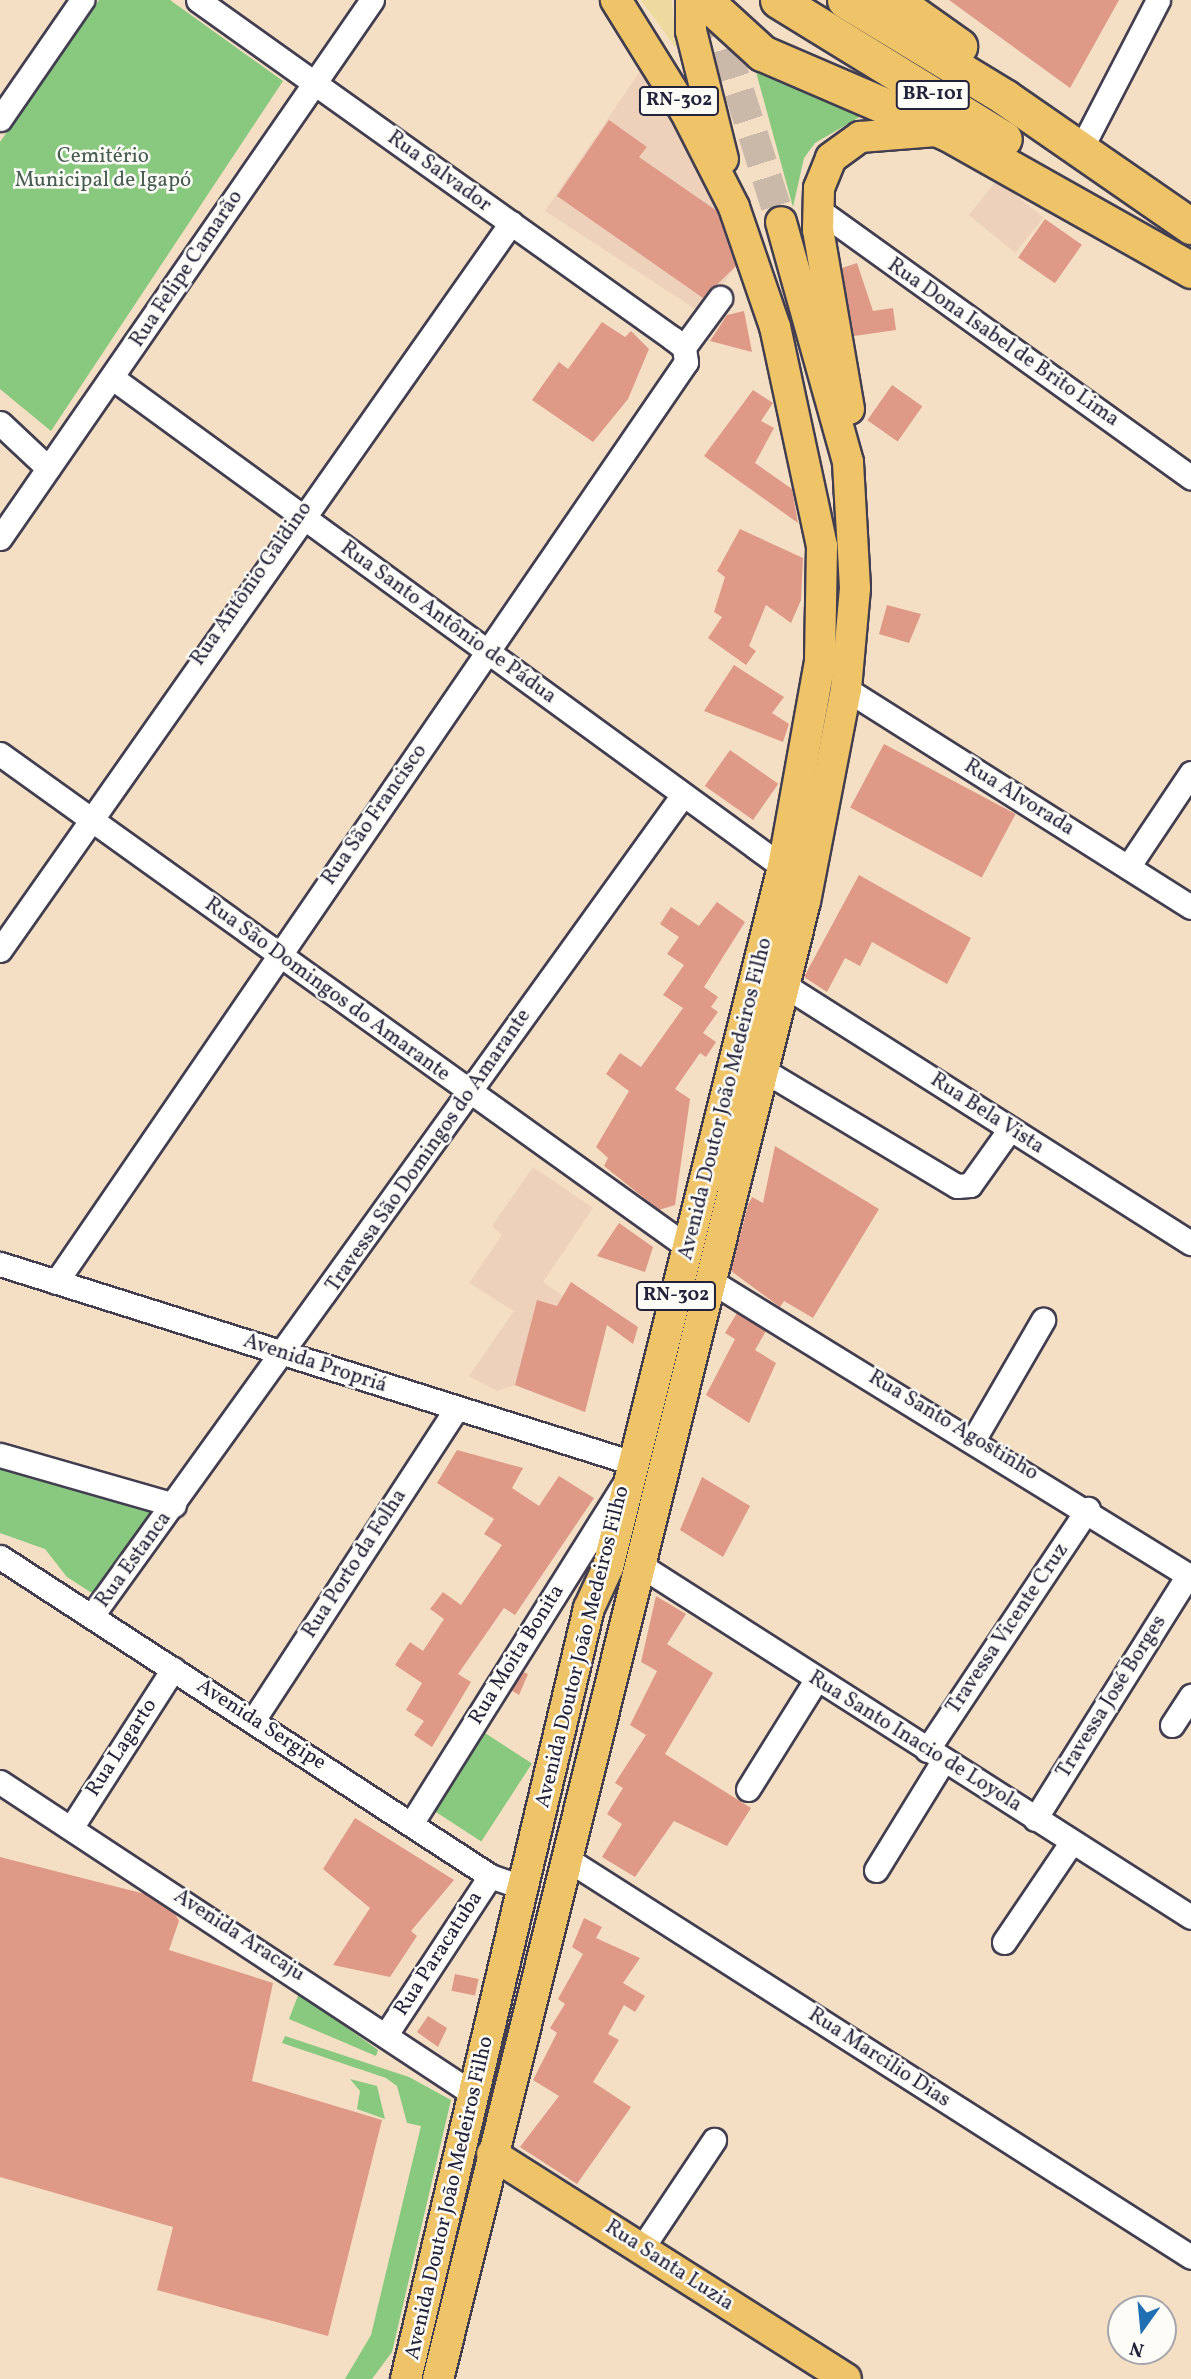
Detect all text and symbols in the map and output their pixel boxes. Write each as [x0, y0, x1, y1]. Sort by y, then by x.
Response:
road number: BR-101 [894, 80, 972, 110]
road number: RN-302 [639, 86, 719, 116]
street label: Rua Salvador [382, 126, 496, 218]
park label: Cemitério Municipal de Igapó [15, 144, 191, 194]
street label: Rua Felipe Camarão [125, 186, 249, 352]
street label: Rua Dona Isabel de Brito Lima [882, 253, 1124, 433]
street label: Rua Antônio Galdino [186, 497, 318, 671]
street label: Rua Santo Antônio de Pádua [335, 536, 561, 710]
street label: Rua São Francisco [317, 740, 433, 890]
street label: Rua Alvorada [959, 754, 1079, 842]
street label: Rua São Domingos do Amarante [199, 892, 455, 1088]
street label: Avenida Doutor João Medeiros Filho [674, 935, 778, 1263]
street label: Travessa São Domingos do Amarante [321, 1005, 537, 1297]
street label: Rua Bela Vista [925, 1068, 1049, 1160]
road number: RN-302 [636, 1280, 716, 1312]
street label: Avenida Propriá [240, 1329, 390, 1399]
street label: Rua Santo Agostinho [864, 1365, 1042, 1487]
street label: Avenida Doutor João Medeiros Filho [531, 1483, 635, 1811]
street label: Rua Porto da Folha [297, 1485, 413, 1643]
street label: Rua Estanca [91, 1507, 177, 1613]
street label: Travessa Vicente Cruz [941, 1539, 1075, 1719]
street label: Rua Moita Bonita [464, 1580, 570, 1730]
street label: Travessa José Borges [1052, 1611, 1172, 1783]
street label: Rua Santo Inacio de Loyola [804, 1666, 1026, 1818]
street label: Avenida Sergipe [192, 1674, 330, 1776]
street label: Rua Lagarto [81, 1694, 163, 1802]
street label: Avenida Aracaju [169, 1884, 309, 1988]
street label: Rua Paracatuba [389, 1887, 489, 2021]
street label: Rua Marcilio Dias [803, 2003, 955, 2113]
street label: Avenida Doutor João Medeiros Filho [400, 2034, 500, 2362]
street label: Rua Santa Luzia [600, 2215, 738, 2317]
north arrow [1107, 2295, 1177, 2365]
text: N [1127, 2334, 1147, 2363]

